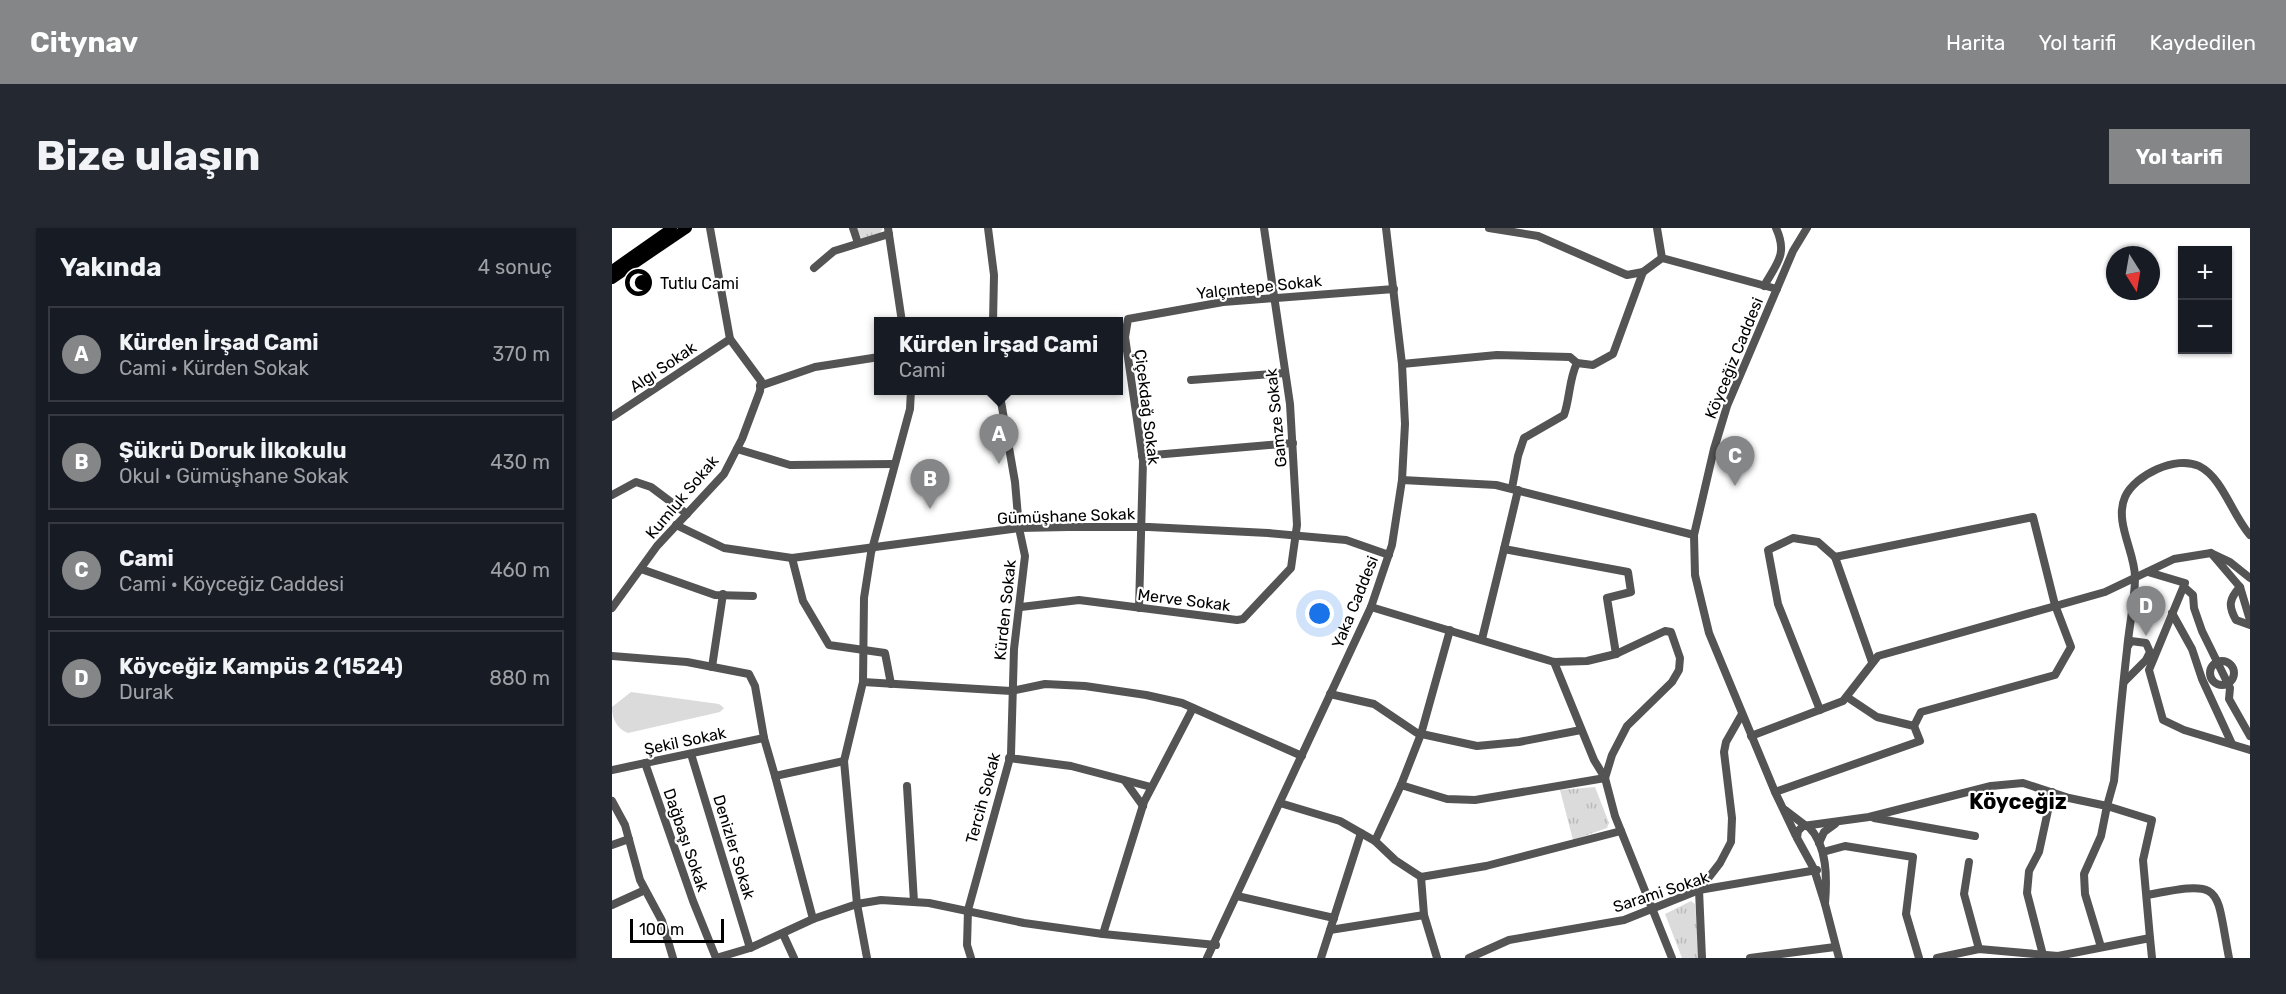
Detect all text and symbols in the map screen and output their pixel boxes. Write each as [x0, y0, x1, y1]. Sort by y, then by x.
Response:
text: Citynav [30, 26, 138, 59]
text: Harita [1946, 30, 2005, 55]
text: Yol tarifi [2038, 30, 2117, 55]
text: Kaydedilen [2150, 30, 2256, 55]
button: Yol tarifi [2109, 129, 2250, 184]
text: Bize ulaşın [36, 131, 260, 181]
north arrow [2106, 246, 2160, 300]
map controls [2178, 246, 2232, 354]
button: + [2178, 246, 2232, 300]
text: Yakında [60, 252, 162, 283]
text: 4 sonuç [478, 255, 552, 279]
mosque icon: Tutlu Cami [623, 267, 655, 299]
street label: Yalçıntepe Sokak [1195, 271, 1323, 303]
place label: Tutlu Cami [660, 274, 739, 293]
street label: Köyceğiz Caddesi [1701, 294, 1767, 422]
button: − [2178, 300, 2232, 354]
popup [874, 317, 1123, 395]
text: Kürden İrşad Cami [119, 329, 319, 356]
text: Kürden İrşad Cami [899, 331, 1098, 358]
street label: Algı Sokak [626, 337, 701, 396]
text: A [74, 342, 89, 366]
text: 370 m [492, 342, 550, 366]
street label: Çiçekdağ Sokak [1130, 348, 1164, 467]
text: Cami · Kürden Sokak [119, 356, 309, 380]
text: Cami [899, 358, 946, 382]
street label: Gamze Sokak [1261, 367, 1291, 468]
pin: A [980, 414, 1018, 464]
pin: C [1716, 436, 1754, 486]
text: Şükrü Doruk İlkokulu [119, 437, 347, 464]
text: B [74, 450, 89, 474]
text: 430 m [490, 450, 550, 474]
street label: Kumluk Sokak [642, 451, 723, 543]
pin: B [910, 460, 950, 509]
text: Okul · Gümüşhane Sokak [119, 464, 349, 488]
street label: Gümüşhane Sokak [997, 504, 1136, 528]
text: Cami [119, 545, 174, 572]
street label: Yaka Caddesi [1328, 553, 1382, 651]
text: C [74, 558, 89, 582]
text: 460 m [490, 558, 550, 582]
street label: Kürden Sokak [990, 558, 1020, 661]
text: Cami · Köyceğiz Caddesi [119, 572, 344, 596]
street label: Merve Sokak [1136, 585, 1232, 615]
pin: D [2126, 586, 2165, 636]
your location [1305, 599, 1334, 628]
text: Köyceğiz Kampüs 2 (1524) [119, 653, 403, 680]
text: D [74, 666, 89, 690]
text: 880 m [489, 666, 550, 690]
text: Durak [119, 680, 174, 704]
street label: Şekil Sokak [642, 723, 728, 759]
street label: Tercih Sokak [962, 750, 1004, 846]
street label: Dağbaşı Sokak [659, 786, 713, 895]
district label: Köyceğiz [1969, 788, 2067, 815]
street label: Denizler Sokak [709, 792, 759, 902]
street label: Sarami Sokak [1611, 867, 1712, 916]
scale bar [630, 916, 724, 944]
text: 100 m [639, 920, 684, 939]

